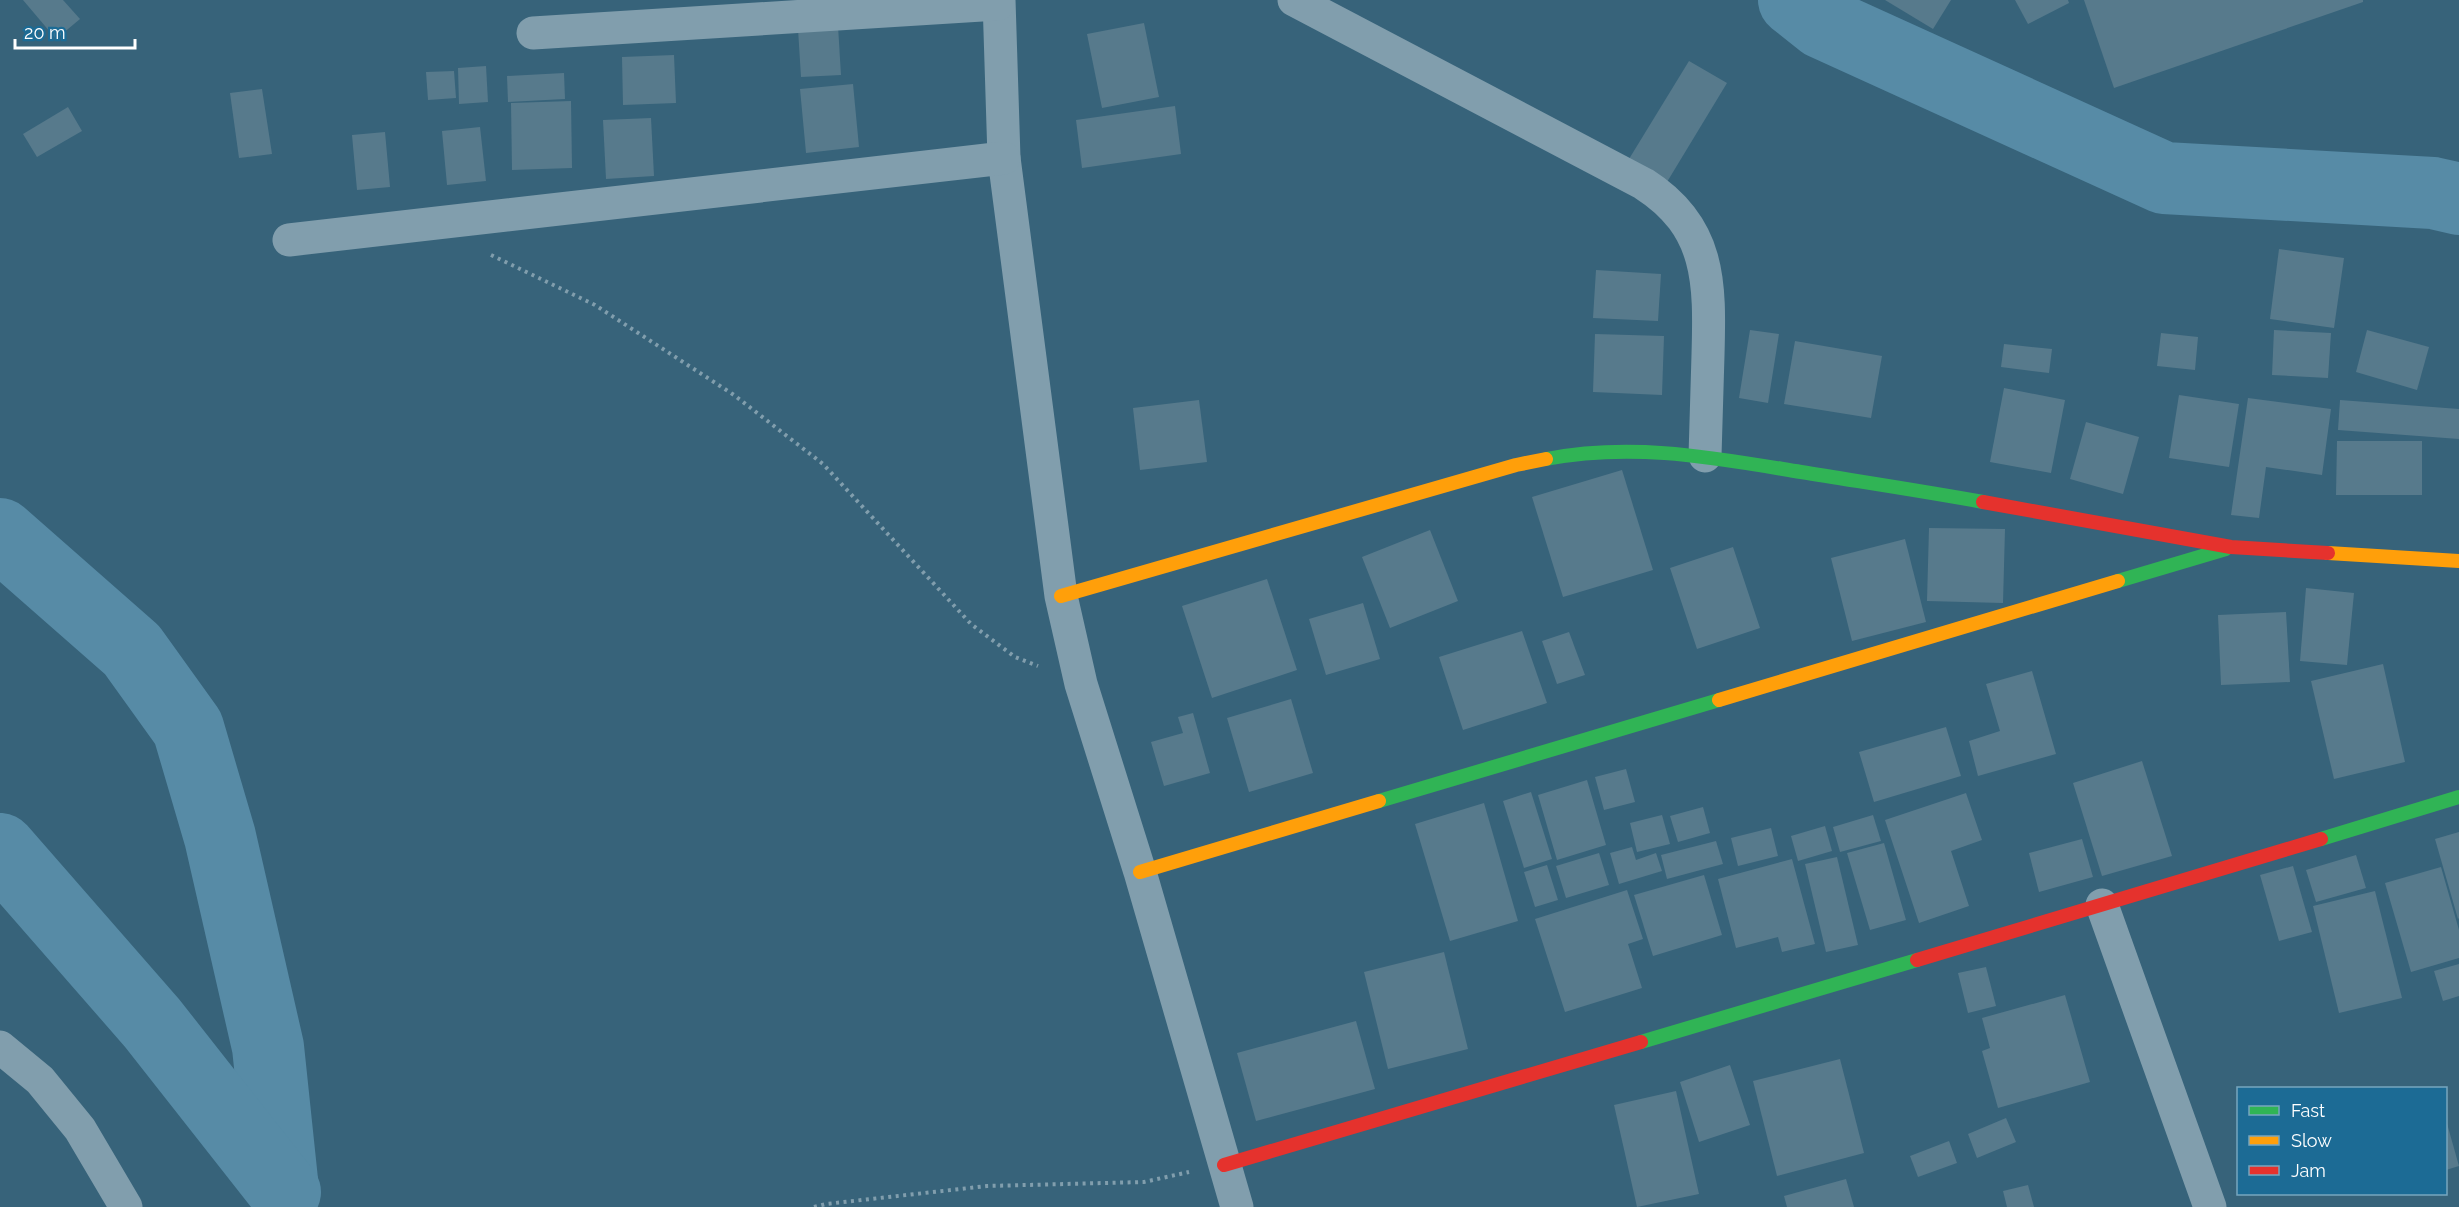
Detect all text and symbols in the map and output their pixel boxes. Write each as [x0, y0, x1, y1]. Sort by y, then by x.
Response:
scale bar [15, 12, 135, 50]
text: 20 m [24, 22, 66, 43]
legend [2237, 1087, 2447, 1195]
text: Fast [2291, 1100, 2325, 1121]
text: Slow [2291, 1130, 2332, 1151]
text: Jam [2291, 1160, 2326, 1181]

